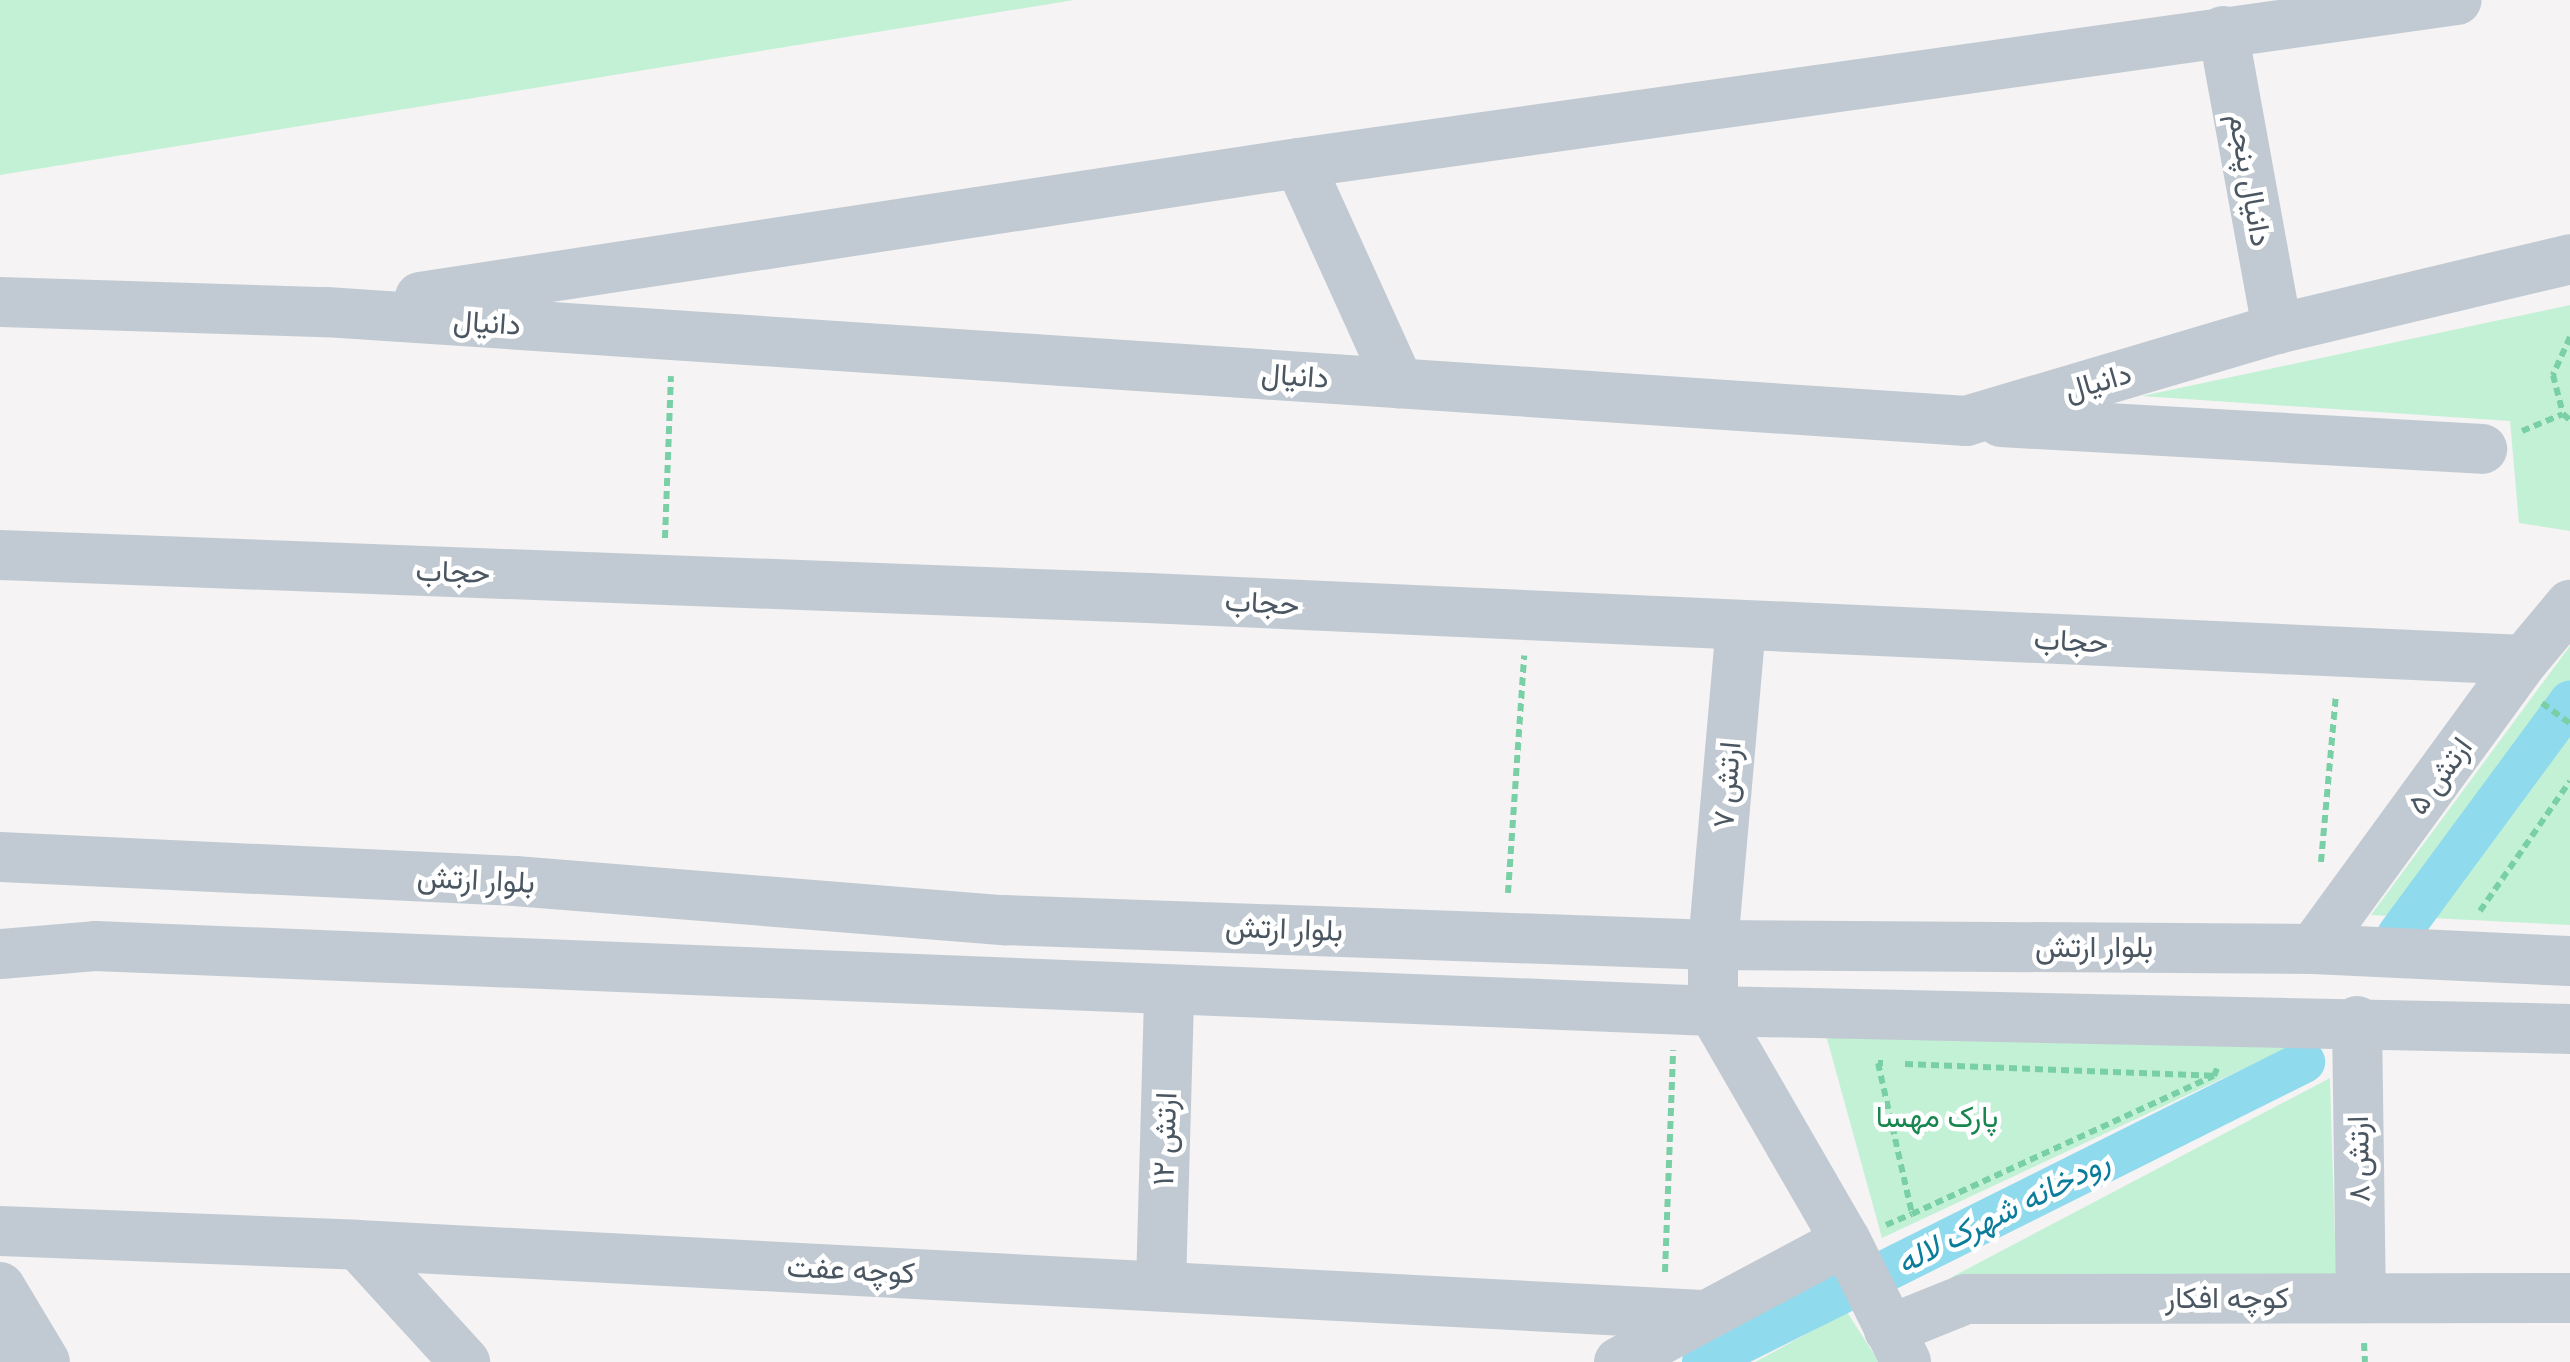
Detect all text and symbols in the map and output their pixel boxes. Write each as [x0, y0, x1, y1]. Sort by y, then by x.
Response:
street label: دانیال پنجم [2221, 111, 2279, 249]
street label: دانیال [452, 303, 522, 343]
street label: دانیال [2060, 355, 2136, 409]
street label: دانیال [1260, 356, 1330, 396]
street label: حجاب [415, 553, 491, 591]
street label: حجاب [1224, 583, 1300, 623]
street label: حجاب [2033, 621, 2109, 661]
street label: ارتش ۵ [2400, 730, 2480, 822]
street label: ارتش ۷ [1705, 740, 1749, 830]
street label: بلوار ارتش [416, 859, 536, 901]
street label: بلوار ارتش [1224, 909, 1344, 949]
street label: بلوار ارتش [2035, 929, 2153, 965]
street label: ارتش ۱۲ [1145, 1092, 1185, 1186]
park label: پارک مهسا [1876, 1099, 1998, 1135]
street label: ارتش ۸ [2340, 1115, 2378, 1203]
water label: رودخانه شهرک لاله [1890, 1142, 2116, 1282]
street label: کوچه عفت [786, 1249, 916, 1291]
street label: کوچه افکار [2165, 1280, 2289, 1316]

